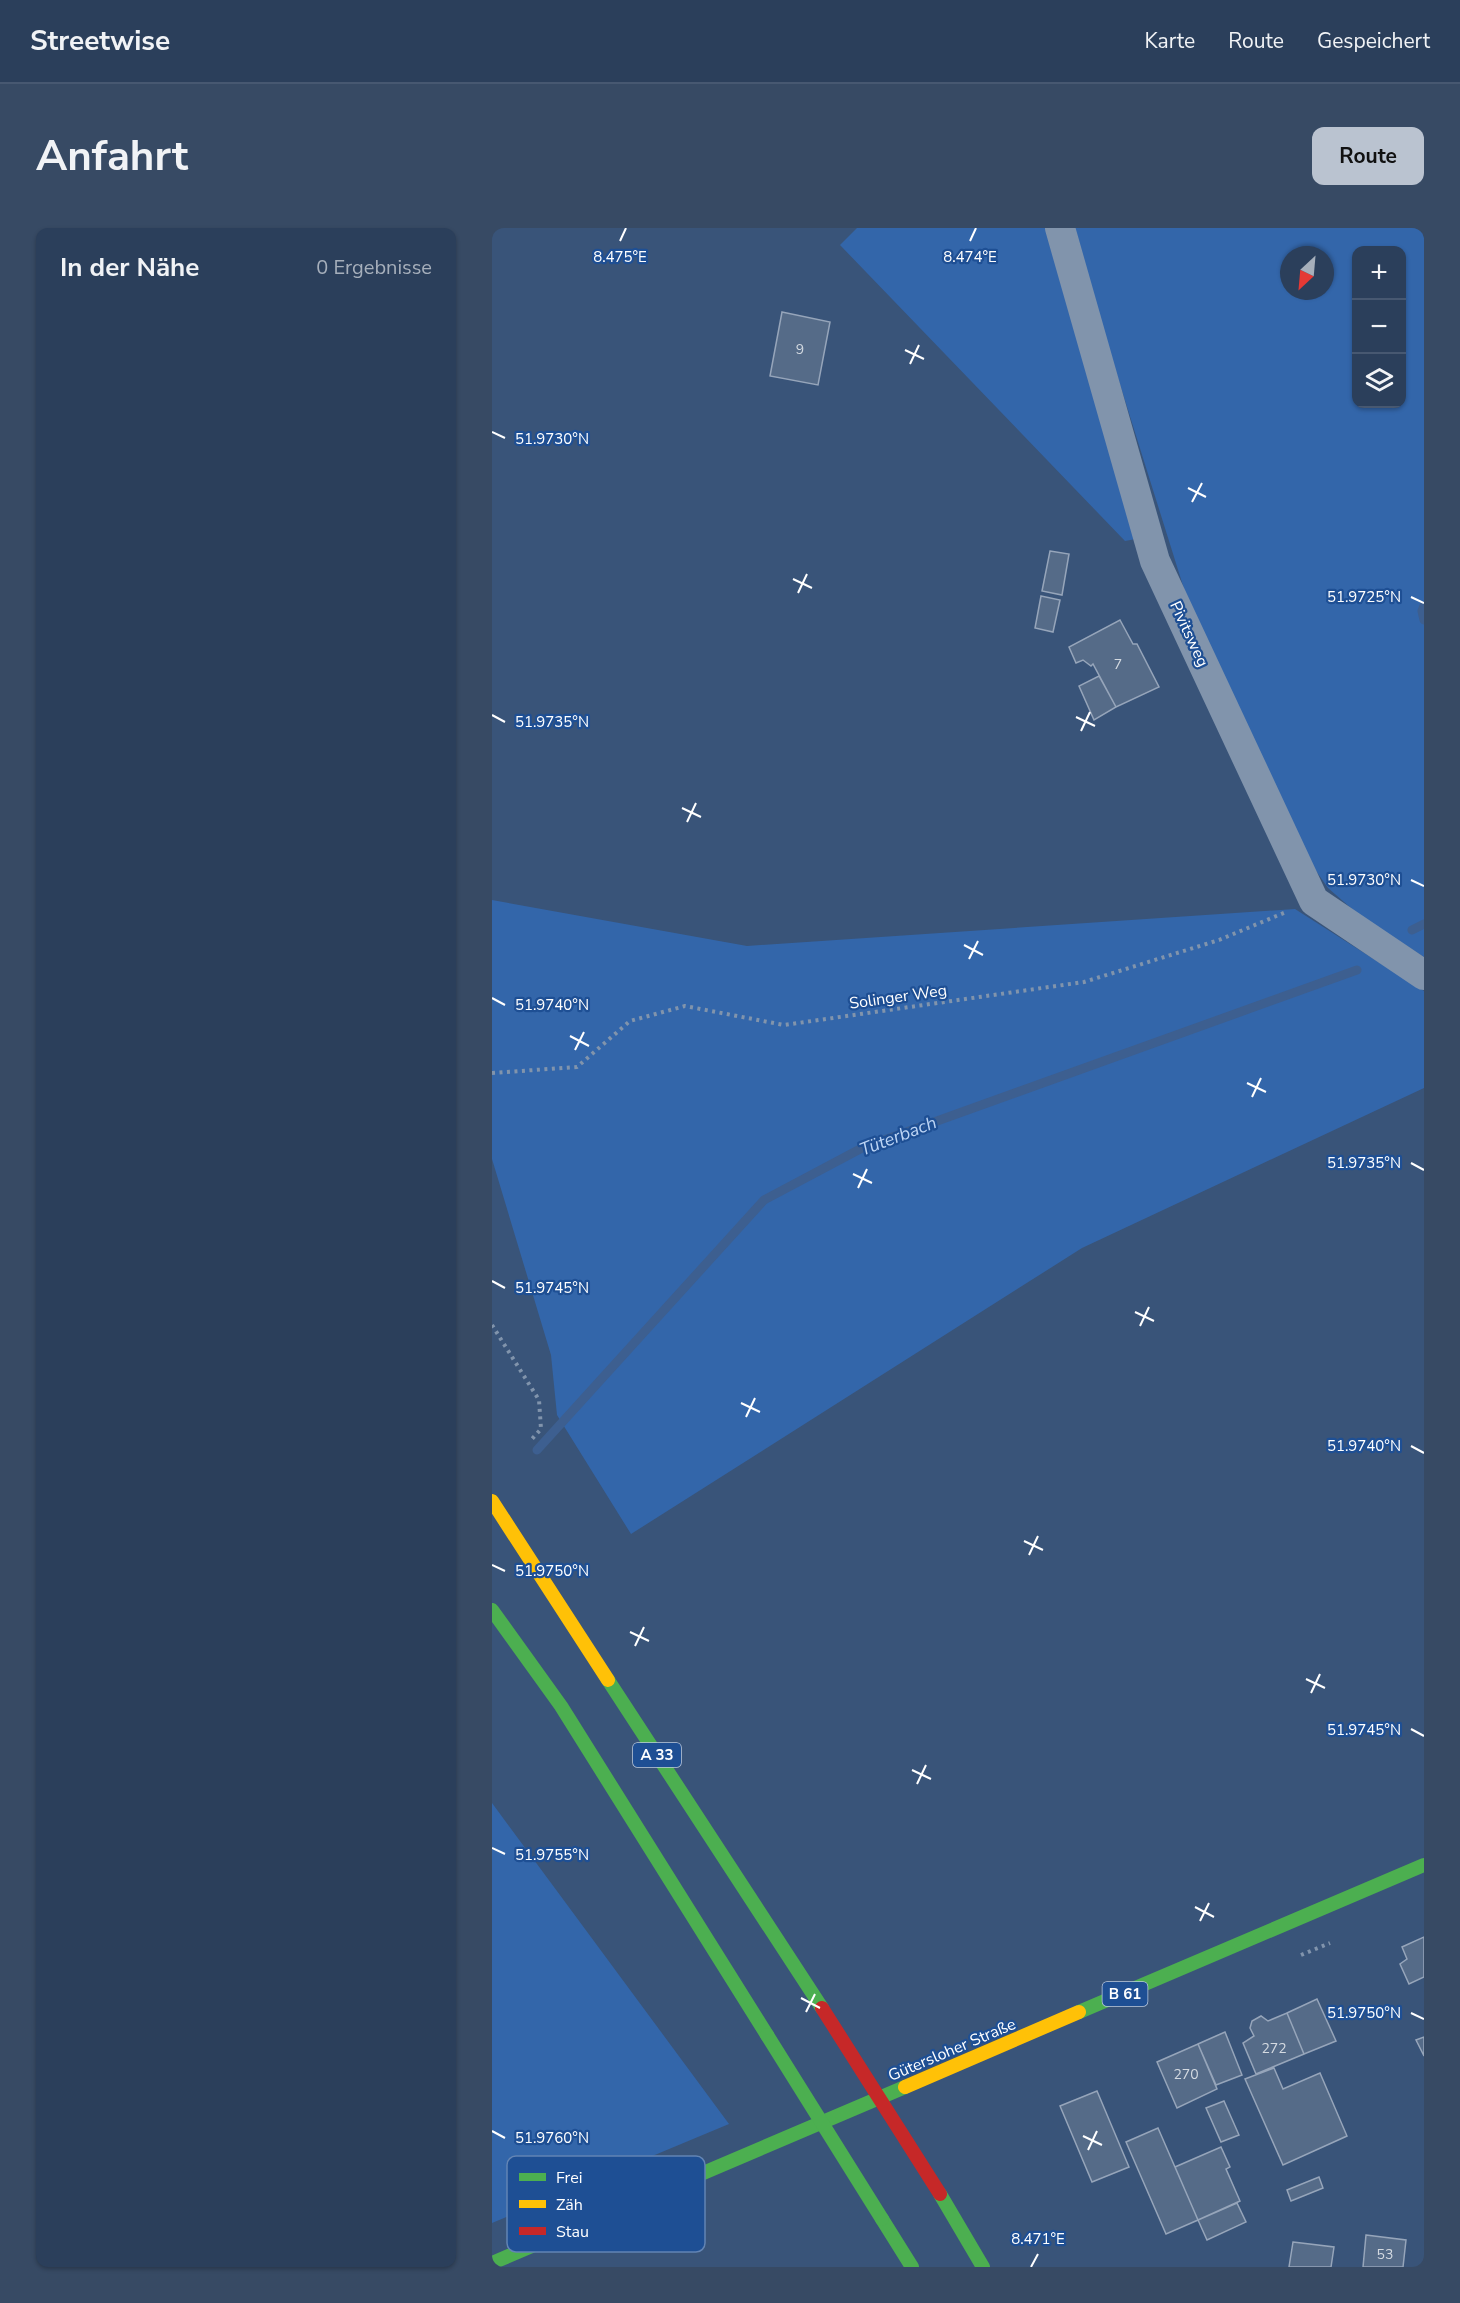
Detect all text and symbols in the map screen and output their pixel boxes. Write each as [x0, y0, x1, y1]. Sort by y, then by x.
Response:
text: Streetwise [30, 22, 170, 60]
text: Karte [1145, 27, 1195, 55]
text: Route [1228, 27, 1284, 55]
text: Gespeichert [1317, 27, 1430, 55]
button: Route [1312, 127, 1424, 185]
text: Anfahrt [36, 128, 188, 185]
north arrow [1280, 246, 1334, 300]
map controls [1352, 246, 1406, 408]
button: + [1352, 246, 1406, 300]
text: 8.475°E [593, 247, 647, 267]
text: 8.474°E [943, 247, 997, 267]
text: In der Nähe [60, 250, 199, 285]
text: 0 Ergebnisse [316, 254, 432, 281]
button: − [1352, 300, 1406, 354]
house number: 9 [796, 340, 804, 359]
button: layers [1352, 354, 1406, 408]
text: 51.9730°N [515, 429, 589, 449]
text: 51.9725°N [1327, 587, 1401, 607]
street label: Pivitsweg [1164, 598, 1214, 670]
house number: 7 [1114, 655, 1122, 674]
text: 51.9735°N [515, 712, 589, 732]
text: 51.9730°N [1327, 870, 1401, 890]
street label: Solinger Weg [848, 979, 948, 1015]
text: 51.9740°N [515, 995, 589, 1015]
water label: Tüterbach [856, 1110, 940, 1162]
text: 51.9735°N [1327, 1153, 1401, 1173]
text: 51.9745°N [515, 1278, 589, 1298]
text: 51.9740°N [1327, 1436, 1401, 1456]
text: 51.9750°N [515, 1561, 589, 1581]
text: 51.9745°N [1327, 1720, 1401, 1740]
road number: A 33 [633, 1743, 681, 1767]
text: 51.9755°N [515, 1845, 589, 1865]
road number: B 61 [1102, 1982, 1148, 2006]
text: 51.9750°N [1327, 2003, 1401, 2023]
street label: Gütersloher Straße [885, 2013, 1019, 2087]
house number: 272 [1261, 2039, 1287, 2058]
house number: 270 [1173, 2065, 1199, 2084]
text: 51.9760°N [515, 2128, 589, 2148]
legend [507, 2156, 705, 2252]
text: Frei [556, 2167, 582, 2189]
text: Zäh [556, 2194, 583, 2216]
text: Stau [556, 2221, 589, 2243]
text: 8.471°E [1011, 2229, 1065, 2249]
house number: 53 [1377, 2245, 1393, 2264]

